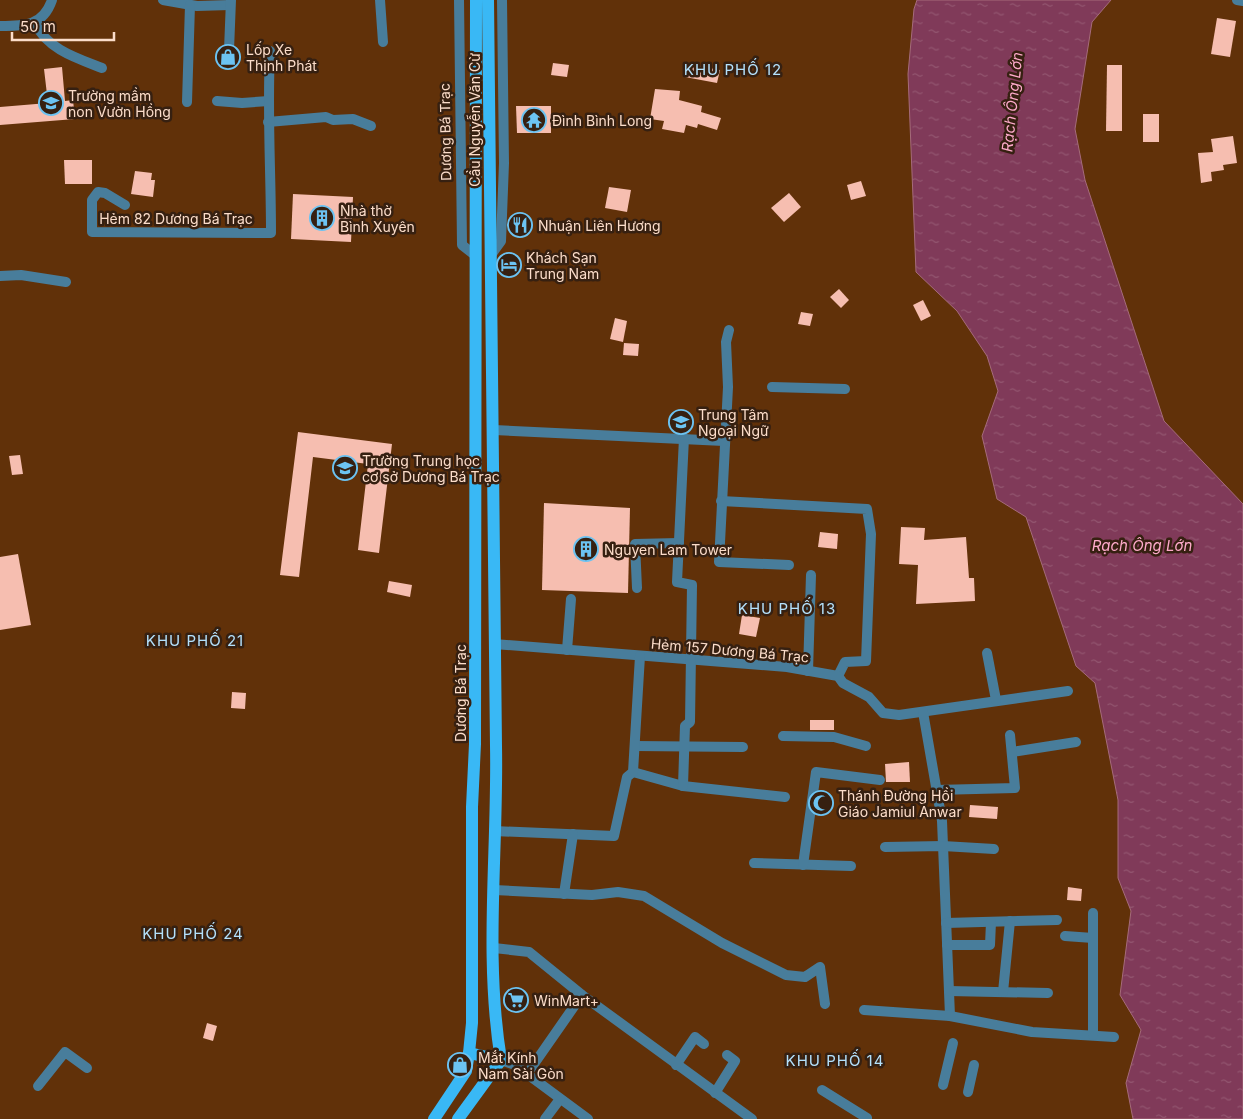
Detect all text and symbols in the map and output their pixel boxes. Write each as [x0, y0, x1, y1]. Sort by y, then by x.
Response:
scale bar [12, 10, 115, 42]
text: 50 m [20, 17, 56, 36]
place label: Lốp Xe Thịnh Phát [246, 41, 317, 74]
shop icon: Lốp Xe Thịnh Phát [215, 44, 241, 70]
water label: Rạch Ông Lớn [997, 51, 1027, 153]
street label: Cầu Nguyễn Văn Cừ [466, 53, 483, 187]
district label: KHU PHỐ 12 [684, 58, 782, 79]
street label: Dương Bá Trạc [436, 83, 454, 181]
place label: Trường mầm non Vườn Hồng [68, 87, 171, 120]
school or university icon: Trường mầm non Vườn Hồng [38, 90, 64, 116]
temple icon: Đình Bình Long [521, 107, 547, 133]
place label: Đình Bình Long [552, 112, 652, 129]
place label: Nhà thờ Bình Xuyên [340, 202, 415, 235]
building icon: Nhà thờ Bình Xuyên [309, 205, 335, 231]
street label: Hẻm 82 Dương Bá Trạc [99, 210, 253, 227]
restaurant icon: Nhuận Liên Hương [507, 212, 533, 238]
place label: Nhuận Liên Hương [538, 217, 661, 234]
place label: Khách Sạn Trung Nam [526, 249, 599, 282]
hotel icon: Khách Sạn Trung Nam [496, 252, 522, 278]
place label: Trung Tâm Ngoại Ngữ [698, 406, 769, 439]
school or university icon: Trung Tâm Ngoại Ngữ [668, 409, 694, 435]
place label: Trường Trung học cơ sở Dương Bá Trạc [362, 452, 500, 485]
school or university icon: Trường Trung học cơ sở Dương Bá Trạc [332, 455, 358, 481]
building icon: Nguyen Lam Tower [573, 536, 599, 562]
water label: Rạch Ông Lớn [1092, 536, 1192, 555]
place label: Nguyen Lam Tower [604, 541, 732, 558]
district label: KHU PHỐ 13 [738, 597, 836, 618]
district label: KHU PHỐ 21 [146, 629, 244, 650]
street label: Hẻm 157 Dương Bá Trạc [650, 635, 810, 665]
street label: Dương Bá Trạc [452, 644, 469, 742]
place label: Thánh Đường Hồi Giáo Jamiul Anwar [838, 787, 962, 820]
mosque icon: Thánh Đường Hồi Giáo Jamiul Anwar [808, 790, 834, 816]
district label: KHU PHỐ 24 [142, 922, 244, 943]
supermarket icon: WinMart+ [503, 987, 529, 1013]
place label: WinMart+ [534, 992, 599, 1009]
place label: Mắt Kính Nam Sài Gòn [478, 1049, 564, 1082]
district label: KHU PHỐ 14 [786, 1049, 884, 1070]
shop icon: Mắt Kính Nam Sài Gòn [447, 1052, 473, 1078]

